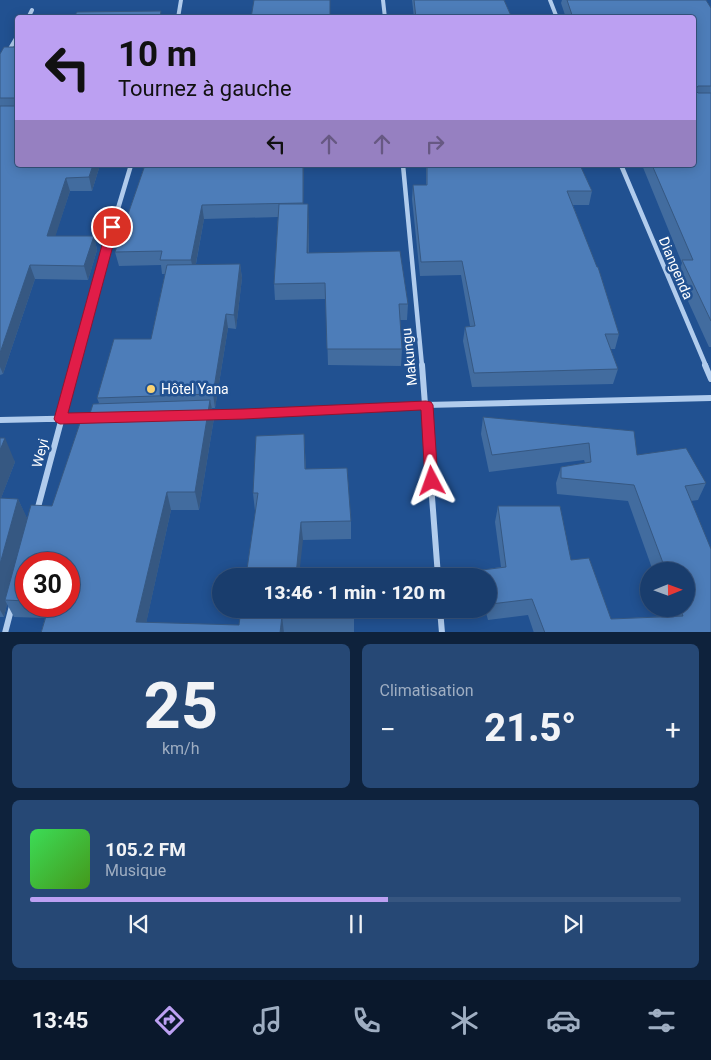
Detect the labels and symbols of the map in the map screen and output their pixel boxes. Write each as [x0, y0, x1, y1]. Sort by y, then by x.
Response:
pin [91, 206, 133, 248]
street label: Diangenda [656, 234, 696, 302]
street label: Makungu [398, 327, 420, 387]
place label: Hôtel Yana [161, 381, 229, 397]
marker: Hôtel Yana [145, 383, 157, 395]
street label: Weyi [29, 437, 51, 469]
position arrow [405, 454, 457, 506]
speed limit sign: 30 [15, 552, 80, 617]
north arrow [640, 562, 695, 618]

